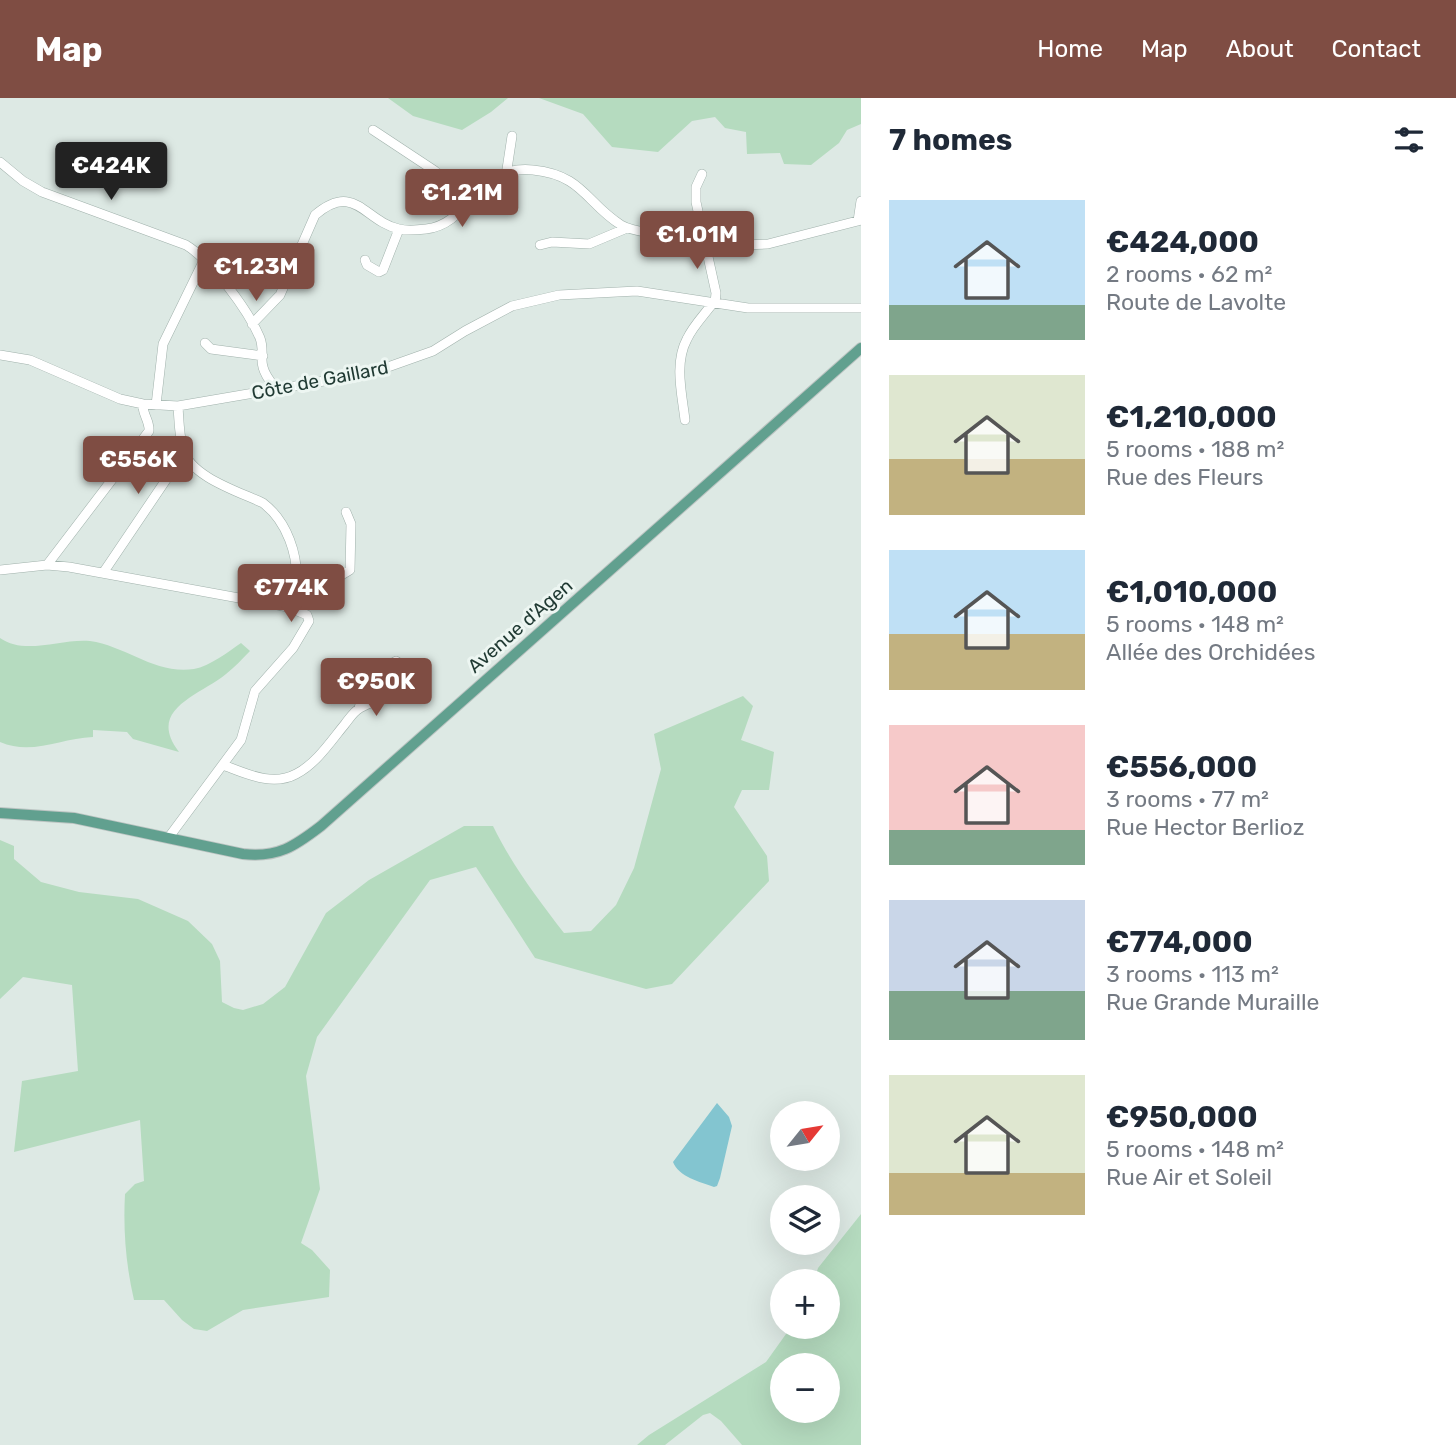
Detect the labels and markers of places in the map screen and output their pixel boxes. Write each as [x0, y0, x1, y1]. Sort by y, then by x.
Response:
pin: €424K [62, 142, 160, 202]
pin: €1.21M [405, 170, 519, 229]
pin: €1.01M [640, 212, 754, 271]
pin: €1.23M [199, 244, 313, 303]
pin: €556K [89, 436, 187, 496]
pin: €774K [242, 564, 340, 624]
pin: €950K [327, 658, 425, 718]

